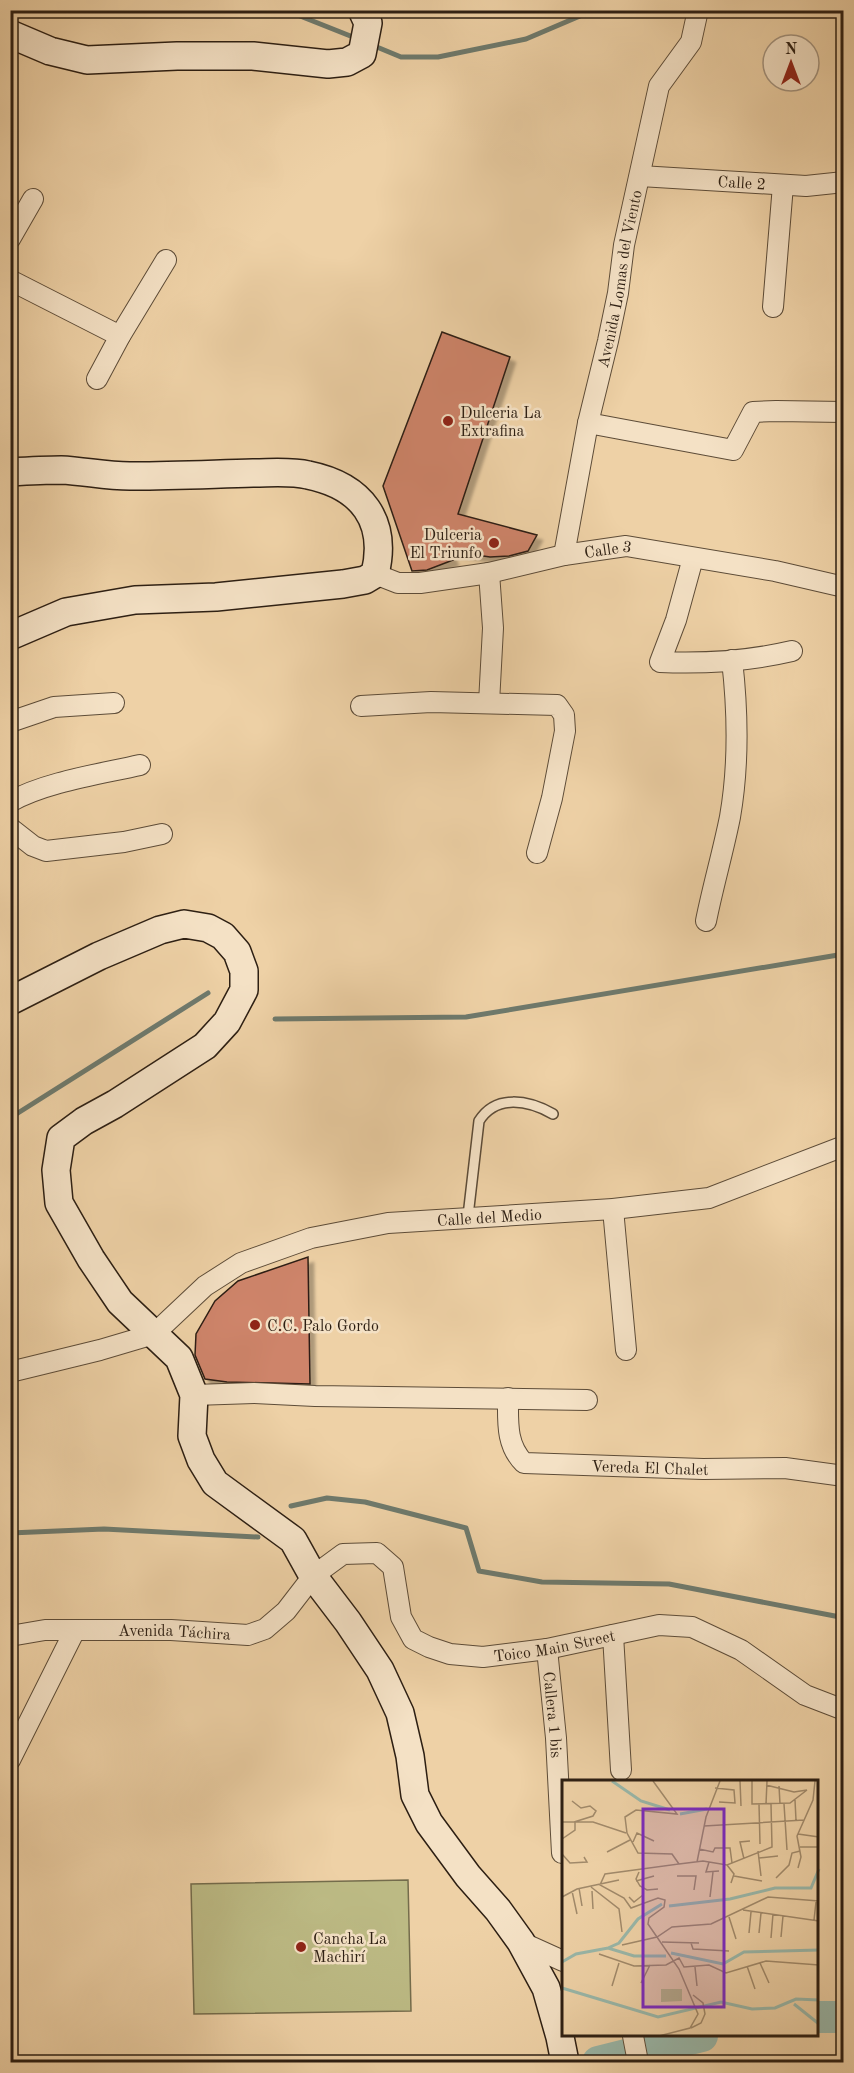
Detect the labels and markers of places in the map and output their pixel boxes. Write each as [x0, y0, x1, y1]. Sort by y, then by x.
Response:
place label: Dulceria La Extrafina [460, 406, 542, 440]
marker: Dulceria La Extrafina [441, 414, 455, 428]
place label: Dulceria El Triunfo [409, 528, 482, 562]
marker: Dulceria El Triunfo [487, 536, 501, 550]
marker: C.C. Palo Gordo [248, 1318, 262, 1332]
place label: C.C. Palo Gordo [267, 1319, 379, 1335]
place label: Cancha La Machirí [313, 1932, 387, 1966]
marker: Cancha La Machirí [294, 1940, 308, 1954]

